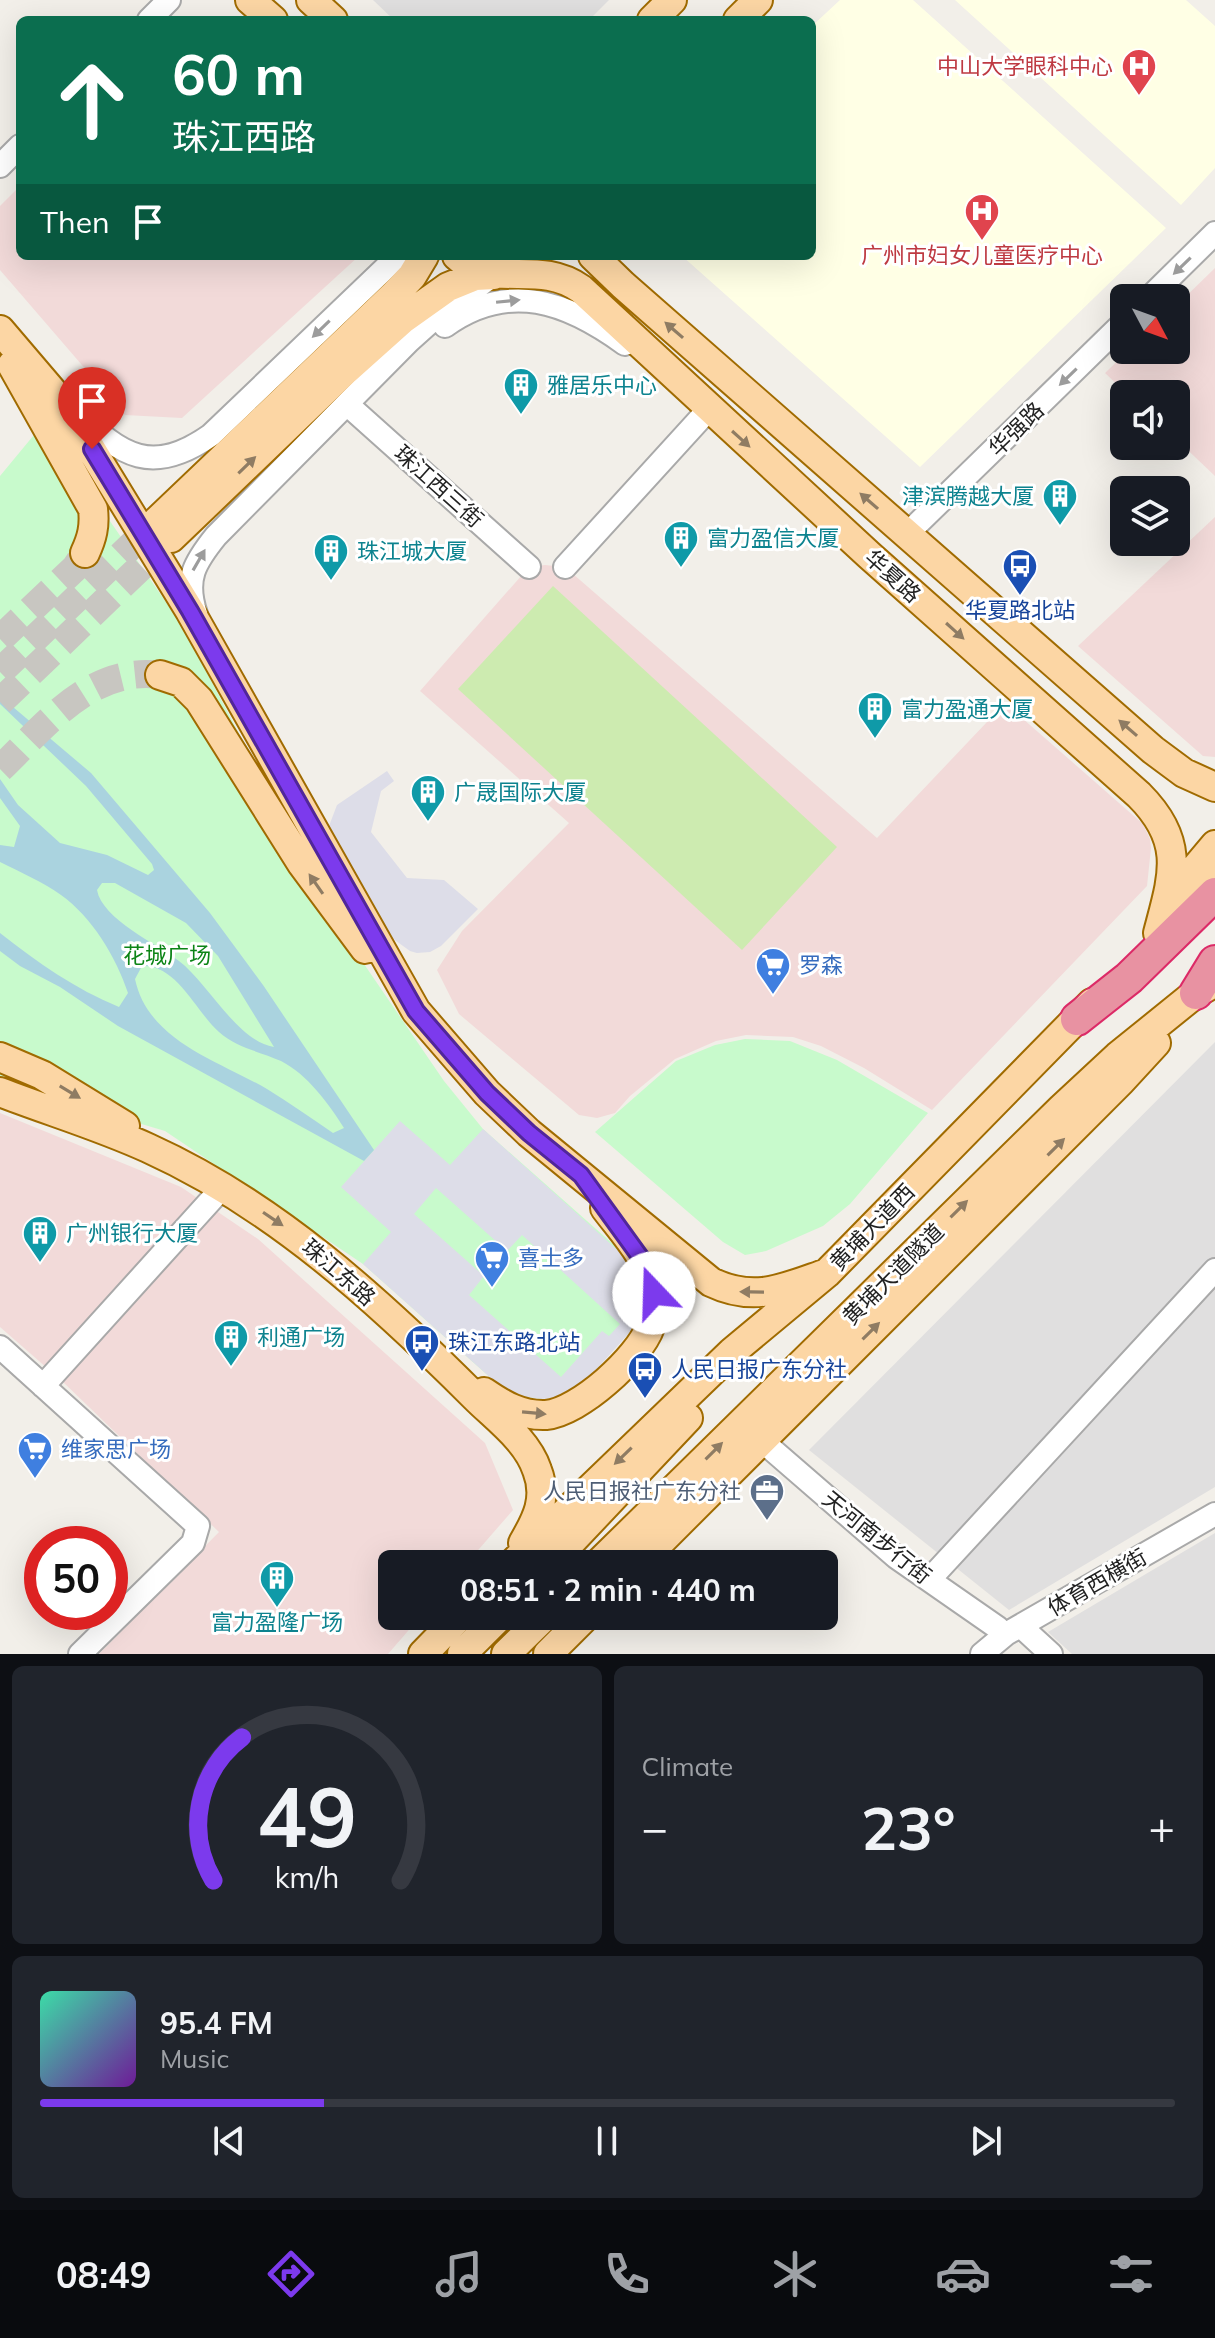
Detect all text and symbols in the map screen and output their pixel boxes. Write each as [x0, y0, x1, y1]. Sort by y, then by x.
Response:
text: 60 m [172, 39, 305, 109]
hospital icon: 中山大学眼科中心 [1120, 47, 1158, 97]
icon: ahead [40, 48, 144, 152]
place label: 中山大学眼科中心 [937, 52, 1113, 80]
text: 珠江西路 [172, 114, 316, 159]
hospital icon: 广州市妇女儿童医疗中心 [963, 192, 1001, 242]
icon: arrive [126, 200, 170, 244]
text: Then [40, 203, 110, 241]
place label: 广州市妇女儿童医疗中心 [861, 241, 1103, 269]
one-way arrow [1173, 256, 1192, 274]
north arrow [1110, 284, 1190, 364]
map controls [1110, 284, 1190, 556]
one-way arrow [496, 295, 521, 308]
one-way arrow [312, 320, 331, 338]
one-way arrow [664, 322, 684, 339]
building icon: 雅居乐中心 [502, 366, 540, 416]
pin [58, 367, 126, 449]
one-way arrow [1059, 367, 1078, 386]
place label: 雅居乐中心 [547, 371, 657, 399]
icon: arrive [70, 379, 114, 423]
button: sound [1110, 380, 1190, 460]
street label: 华强路 [983, 396, 1049, 462]
one-way arrow [731, 429, 750, 447]
street label: 珠江西三街 [389, 439, 489, 533]
one-way arrow [237, 456, 256, 474]
button: layers [1110, 476, 1190, 556]
building icon: 津滨腾越大厦 [1041, 477, 1079, 527]
place label: 津滨腾越大厦 [902, 482, 1034, 510]
one-way arrow [860, 493, 879, 511]
building icon: 富力盈信大厦 [662, 519, 700, 569]
place label: 富力盈信大厦 [707, 524, 839, 552]
building icon: 珠江城大厦 [312, 532, 350, 582]
place label: 珠江城大厦 [357, 537, 467, 565]
street label: 华夏路 [859, 544, 927, 608]
bus stop icon: 华夏路北站 [1001, 547, 1039, 597]
one-way arrow [192, 549, 206, 571]
place label: 华夏路北站 [965, 596, 1075, 624]
one-way arrow [945, 622, 964, 640]
building icon: 富力盈通大厦 [856, 690, 894, 740]
place label: 富力盈通大厦 [901, 695, 1033, 723]
one-way arrow [1119, 720, 1139, 737]
building icon: 广晟国际大厦 [409, 773, 447, 823]
place label: 广晟国际大厦 [454, 778, 586, 806]
one-way arrow [309, 874, 324, 895]
park label: 花城广场 [123, 941, 211, 969]
supermarket icon: 罗森 [754, 946, 792, 996]
place label: 罗森 [799, 951, 843, 979]
one-way arrow [59, 1085, 81, 1099]
one-way arrow [1046, 1138, 1064, 1157]
street label: 黄埔大道西 [824, 1178, 920, 1276]
one-way arrow [949, 1200, 968, 1219]
one-way arrow [262, 1212, 283, 1227]
building icon: 广州银行大厦 [21, 1214, 59, 1264]
street label: 黄埔大道隧道 [836, 1217, 950, 1331]
place label: 广州银行大厦 [66, 1219, 198, 1247]
street label: 珠江东路 [297, 1233, 381, 1311]
supermarket icon: 喜士多 [473, 1239, 511, 1289]
place label: 喜士多 [518, 1244, 584, 1272]
position arrow [612, 1251, 696, 1335]
one-way arrow [739, 1286, 764, 1298]
building icon: 利通广场 [212, 1318, 250, 1368]
one-way arrow [861, 1322, 880, 1341]
place label: 利通广场 [257, 1323, 345, 1351]
bus stop icon: 珠江东路北站 [403, 1323, 441, 1373]
place label: 珠江东路北站 [448, 1328, 580, 1356]
bus stop icon: 人民日报广东分社 [626, 1350, 664, 1400]
place label: 人民日报广东分社 [671, 1355, 847, 1383]
one-way arrow [522, 1407, 547, 1420]
supermarket icon: 维家思广场 [16, 1430, 54, 1480]
place label: 维家思广场 [61, 1435, 171, 1463]
one-way arrow [704, 1442, 723, 1461]
one-way arrow [614, 1446, 633, 1465]
office icon: 人民日报社广东分社 [748, 1472, 786, 1522]
place label: 人民日报社广东分社 [543, 1477, 741, 1505]
street label: 天河南步行街 [817, 1485, 937, 1589]
speed limit sign: 50 [24, 1526, 128, 1630]
street label: 体育西横街 [1042, 1542, 1152, 1622]
building icon: 富力盈隆广场 [258, 1559, 296, 1609]
text: 08:51 · 2 min · 440 m [460, 1571, 756, 1609]
place label: 富力盈隆广场 [211, 1608, 343, 1636]
text: Climate [642, 1750, 733, 1783]
text: 49 [257, 1763, 357, 1868]
text: 23° [861, 1790, 956, 1865]
text: − [642, 1800, 668, 1855]
text: + [1149, 1800, 1175, 1855]
text: km/h [274, 1859, 339, 1895]
text: 95.4 FM [160, 2004, 273, 2042]
text: Music [160, 2042, 229, 2075]
icon: previous [207, 2119, 251, 2163]
icon: pause [585, 2119, 629, 2163]
icon: next [964, 2119, 1008, 2163]
icon: directions [263, 2246, 319, 2302]
icon: music [431, 2246, 487, 2302]
icon: phone [599, 2246, 655, 2302]
icon: climate [767, 2246, 823, 2302]
icon: car [935, 2246, 991, 2302]
icon: filters [1103, 2246, 1159, 2302]
text: 08:49 [56, 2252, 151, 2297]

